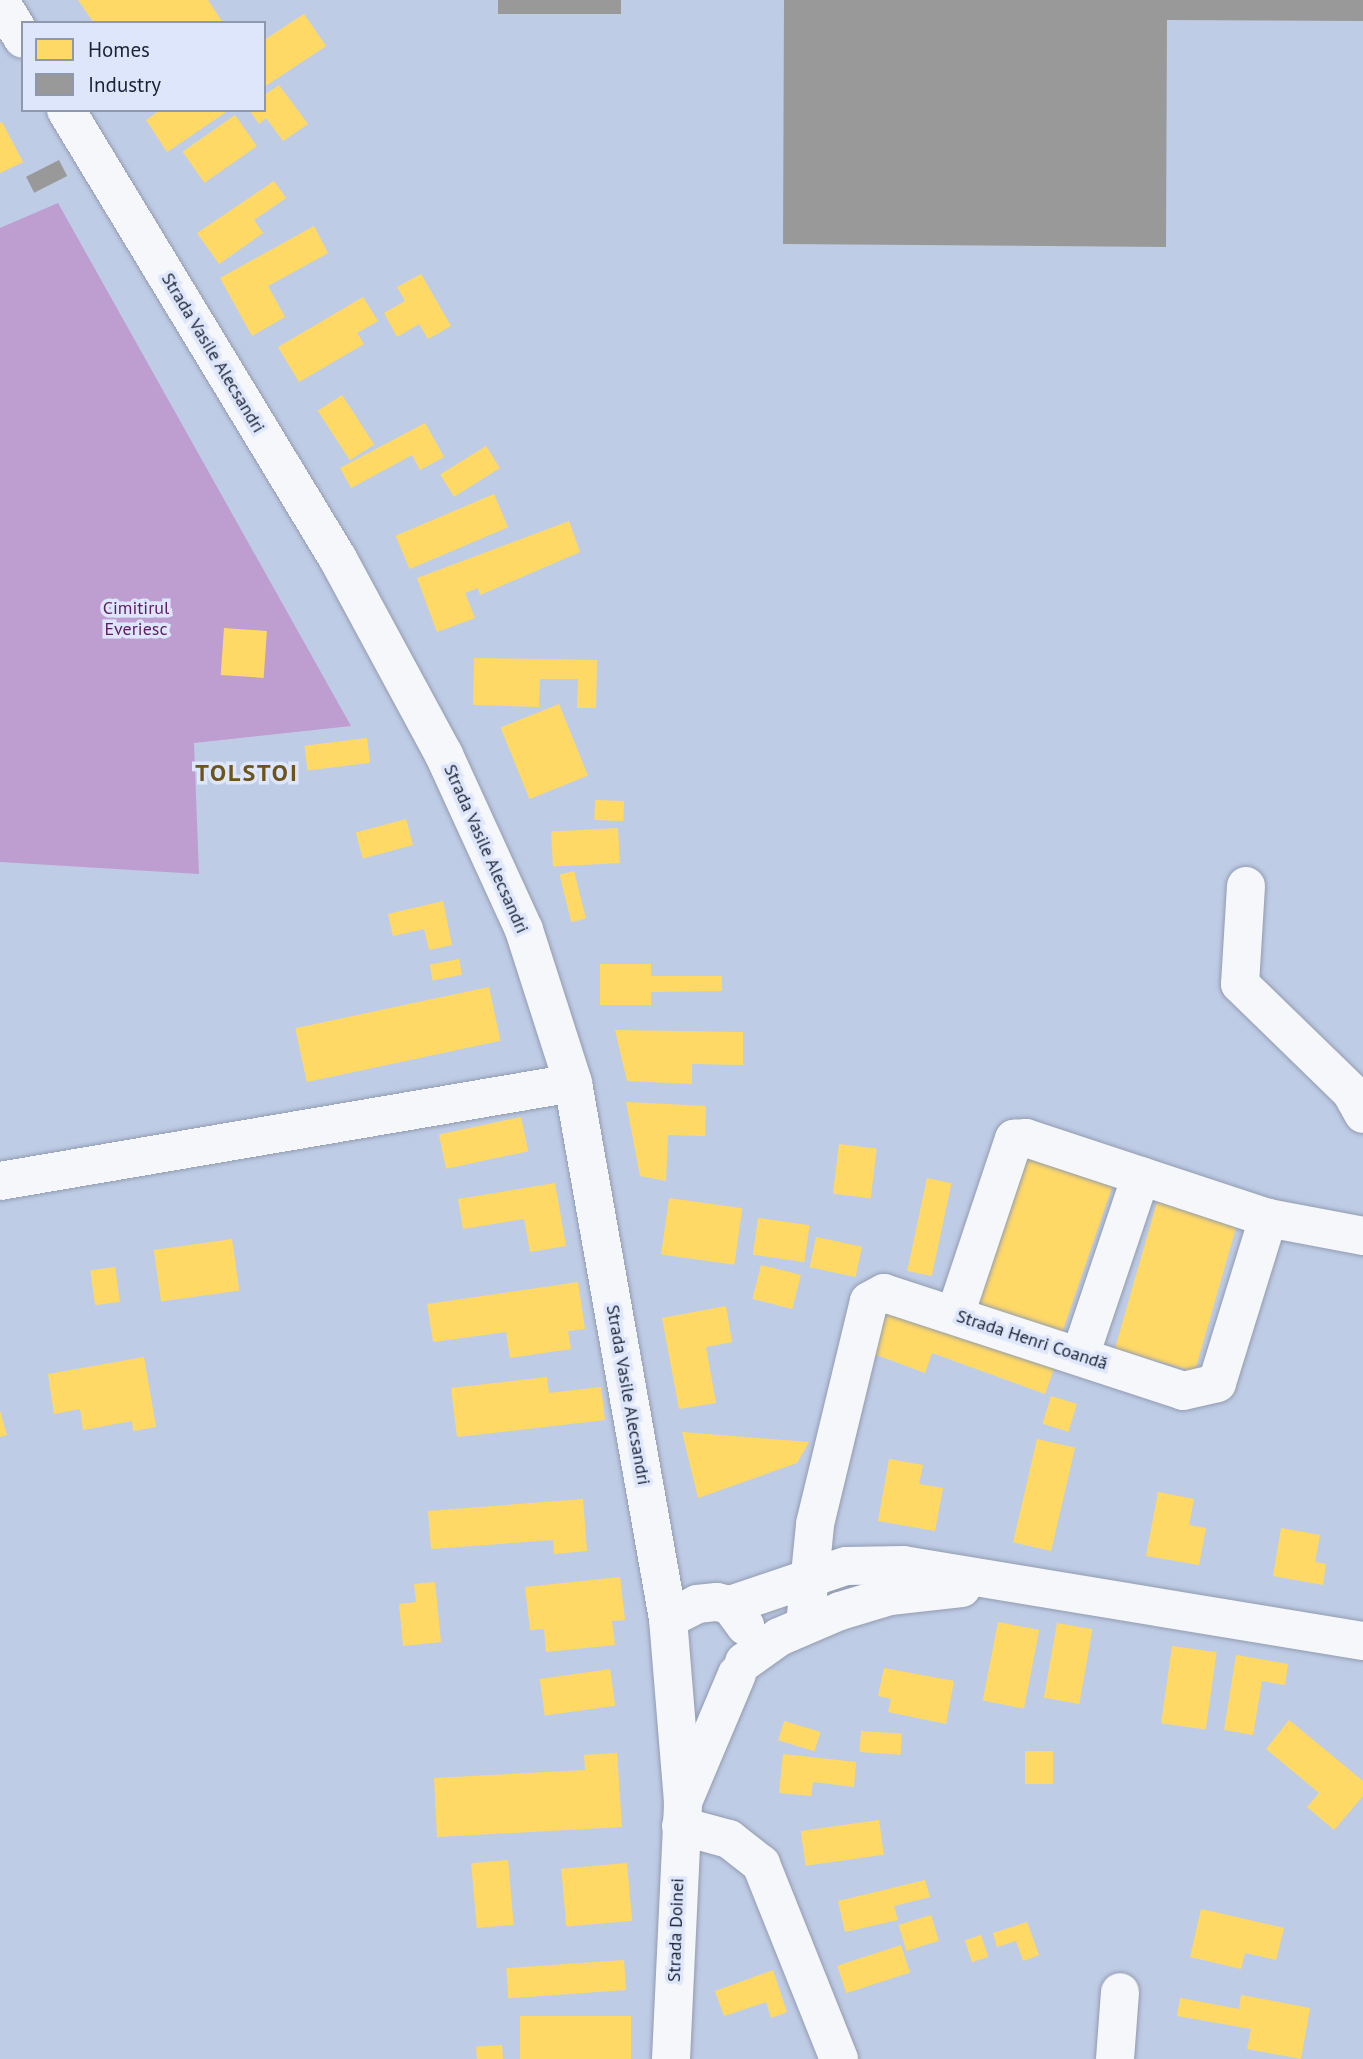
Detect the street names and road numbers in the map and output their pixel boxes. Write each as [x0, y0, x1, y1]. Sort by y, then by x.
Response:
street label: Strada Vasile Alecsandri [156, 269, 270, 437]
street label: Strada Vasile Alecsandri [439, 761, 533, 937]
street label: Strada Vasile Alecsandri [601, 1303, 655, 1487]
street label: Strada Henri Coandă [954, 1305, 1110, 1375]
street label: Strada Doinei [663, 1878, 689, 1982]

